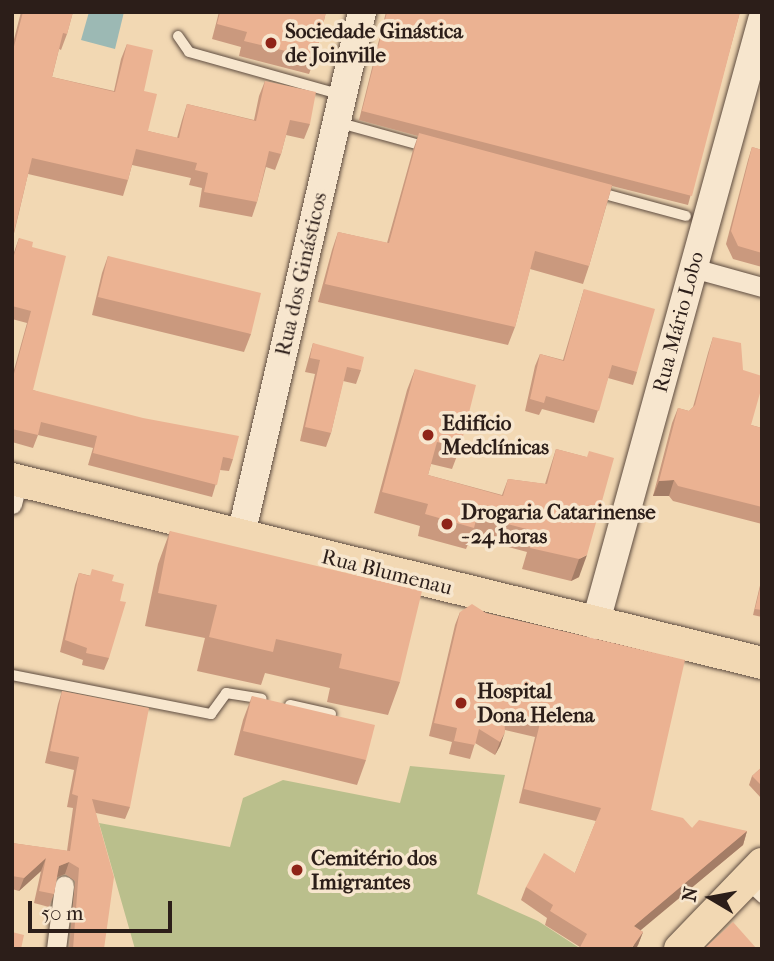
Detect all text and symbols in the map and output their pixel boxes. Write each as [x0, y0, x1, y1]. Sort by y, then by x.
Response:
place label: Sociedade Ginástica de Joinville [285, 18, 463, 68]
marker: Sociedade Ginástica de Joinville [263, 35, 279, 51]
street label: Rua dos Ginásticos [270, 190, 332, 358]
street label: Rua Mário Lobo [647, 249, 709, 395]
place label: Edifício Medclínicas [442, 410, 549, 460]
marker: Edifício Medclínicas [420, 427, 436, 443]
place label: Drogaria Catarinense - 24 horas [461, 499, 656, 549]
marker: Drogaria Catarinense - 24 horas [439, 516, 455, 532]
street label: Rua Blumenau [319, 544, 455, 600]
place label: Hospital Dona Helena [477, 678, 595, 728]
marker: Hospital Dona Helena [451, 693, 471, 713]
place label: Cemitério dos Imigrantes [311, 845, 437, 895]
marker: Cemitério dos Imigrantes [289, 862, 305, 878]
north arrow [676, 863, 746, 933]
text: N [678, 885, 702, 903]
scale bar [32, 888, 175, 932]
text: 50 m [41, 901, 84, 925]

